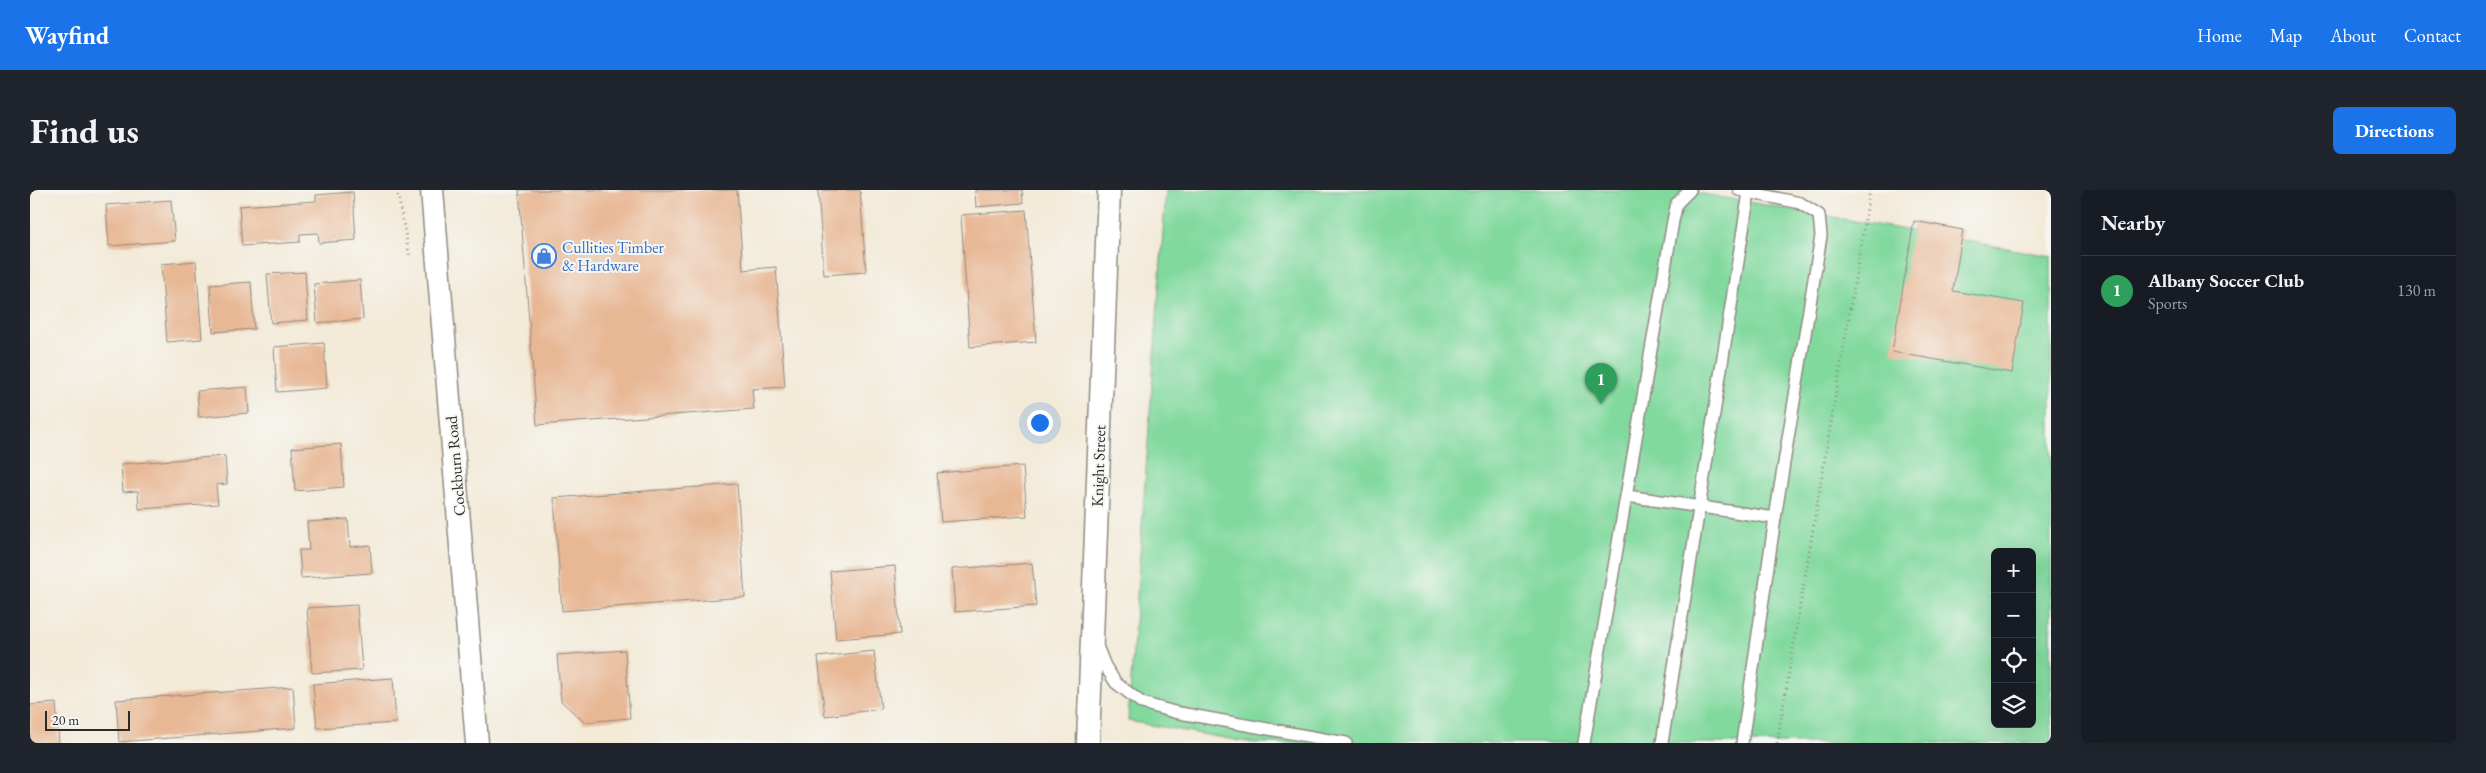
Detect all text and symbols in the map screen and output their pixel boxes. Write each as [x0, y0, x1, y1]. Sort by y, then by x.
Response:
text: Wayfind [25, 20, 109, 51]
text: Home [2197, 24, 2242, 47]
text: Map [2270, 24, 2302, 47]
text: About [2330, 24, 2376, 47]
text: Contact [2404, 24, 2461, 47]
button: Directions [2333, 107, 2456, 154]
text: Find us [30, 108, 139, 153]
text: Nearby [2101, 209, 2165, 236]
place label: Cullities Timber & Hardware [562, 237, 665, 276]
shop icon: Cullities Timber & Hardware [531, 243, 557, 269]
text: Albany Soccer Club [2148, 268, 2304, 293]
text: 1 [2113, 280, 2121, 301]
text: 130 m [2397, 280, 2436, 301]
text: Sports [2148, 293, 2187, 314]
pin: 1 [1585, 363, 1617, 404]
your location [1027, 410, 1053, 436]
street label: Cockburn Road [441, 414, 470, 517]
street label: Knight Street [1087, 425, 1110, 507]
map controls [1991, 548, 2036, 728]
button: + [1991, 548, 2036, 593]
button: − [1991, 593, 2036, 638]
button: locate [1991, 638, 2036, 683]
button: layers [1991, 683, 2036, 728]
scale bar [45, 708, 130, 731]
text: 20 m [52, 711, 79, 729]

